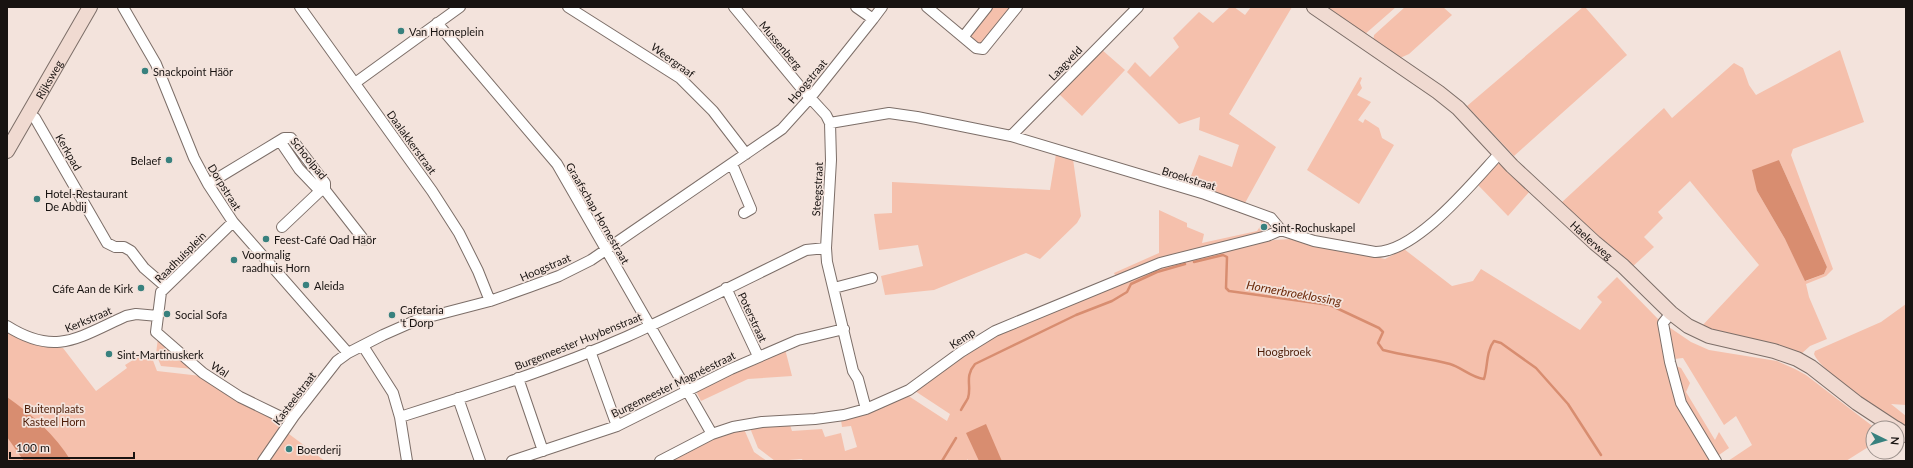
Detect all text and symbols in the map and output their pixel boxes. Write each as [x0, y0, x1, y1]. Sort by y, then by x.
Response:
street label: Mussenberg [757, 18, 805, 72]
place label: Van Horneplein [409, 25, 484, 38]
marker: Van Horneplein [396, 26, 406, 36]
street label: Weergraaf [649, 40, 697, 80]
street label: Laagveld [1046, 43, 1084, 83]
street label: Hoogstraat [785, 56, 829, 106]
street label: Rijksweg [32, 57, 65, 101]
place label: Snackpoint Häör [153, 65, 233, 78]
marker: Snackpoint Häör [140, 66, 150, 76]
street label: Daalakkerstraat [385, 108, 439, 176]
street label: Kerkpad [53, 131, 85, 173]
street label: Schoolpad [288, 134, 330, 182]
place label: Belaef [130, 154, 161, 167]
marker: Belaef [164, 155, 174, 165]
street label: Graafschap Hornestraat [564, 160, 632, 266]
street label: Dorpstraat [206, 161, 244, 213]
street label: Steegstraat [809, 161, 825, 217]
street label: Broekstraat [1160, 164, 1218, 192]
place label: Hotel-Restaurant De Abdij [45, 187, 128, 213]
marker: Hotel-Restaurant De Abdij [32, 194, 42, 204]
street label: Haelerweg [1568, 218, 1616, 262]
place label: Sint-Rochuskapel [1272, 221, 1355, 234]
marker: Sint-Rochuskapel [1259, 222, 1269, 232]
street label: Raadhuisplein [152, 229, 208, 285]
place label: Feest-Café Oad Häör [274, 233, 376, 246]
marker: Feest-Café Oad Häör [261, 234, 271, 244]
place label: Voormalig raadhuis Horn [242, 248, 310, 274]
street label: Hoogstraat [518, 250, 572, 283]
marker: Voormalig raadhuis Horn [229, 255, 239, 265]
water label: Hornerbroeklossing [1245, 277, 1343, 309]
place label: Aleida [314, 279, 344, 292]
marker: Aleida [301, 280, 311, 290]
place label: Cáfe Aan de Kirk [52, 282, 133, 295]
marker: Cáfe Aan de Kirk [136, 283, 146, 293]
street label: Poterstraat [736, 290, 770, 344]
street label: Kerkstraat [63, 303, 113, 335]
place label: Cafetaria 't Dorp [400, 303, 444, 329]
place label: Social Sofa [175, 308, 227, 321]
marker: Social Sofa [162, 309, 172, 319]
marker: Cafetaria 't Dorp [387, 310, 397, 320]
street label: Burgemeester Huybenstraat [513, 310, 643, 372]
street label: Kemp [947, 325, 977, 351]
park label: Hoogbroek [1257, 345, 1311, 358]
place label: Sint-Martinuskerk [117, 348, 204, 361]
street label: Burgemeester Magnéestraat [609, 348, 737, 420]
marker: Sint-Martinuskerk [104, 349, 114, 359]
street label: Wal [209, 358, 231, 380]
street label: Kasteelstraat [270, 369, 318, 427]
park label: Buitenplaats Kasteel Horn [22, 402, 86, 428]
north arrow [1865, 420, 1905, 460]
scale bar [10, 434, 134, 460]
text: N [1889, 436, 1902, 446]
text: 100 m [16, 440, 50, 455]
place label: Boerderij [297, 443, 341, 456]
marker: Boerderij [284, 444, 294, 454]

